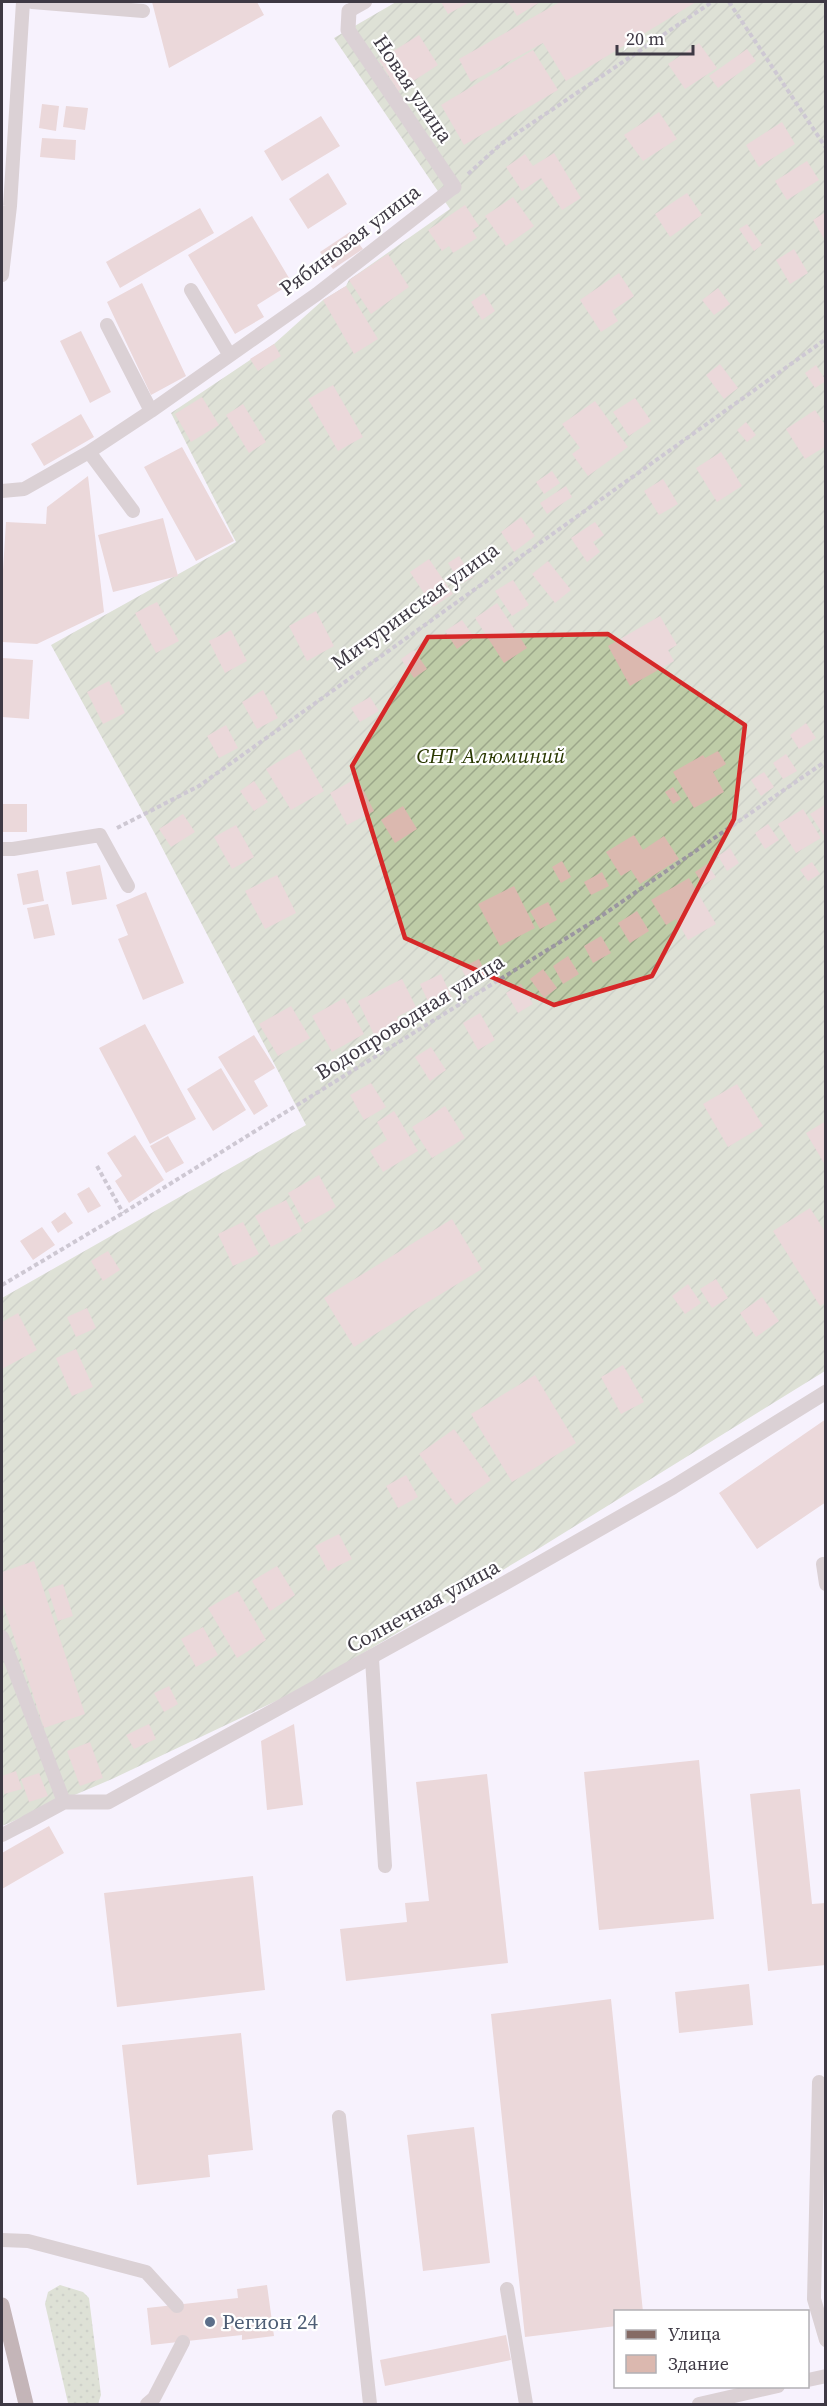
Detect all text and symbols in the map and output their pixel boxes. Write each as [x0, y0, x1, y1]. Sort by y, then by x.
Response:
scale bar [617, 18, 694, 56]
text: 20 m [626, 26, 664, 51]
street label: Новая улица [367, 29, 460, 149]
street label: Рябиновая улица [273, 177, 426, 302]
street label: Мичуринская улица [325, 535, 505, 676]
park label: СНТ Алюминий [417, 741, 565, 770]
street label: Водопроводная улица [310, 946, 510, 1086]
street label: Солнечная улица [341, 1551, 505, 1660]
place label: Регион 24 [222, 2307, 319, 2336]
legend [614, 2310, 809, 2388]
marker: Регион 24 [203, 2315, 217, 2329]
text: Улица [668, 2321, 721, 2346]
text: Здание [668, 2351, 729, 2376]

